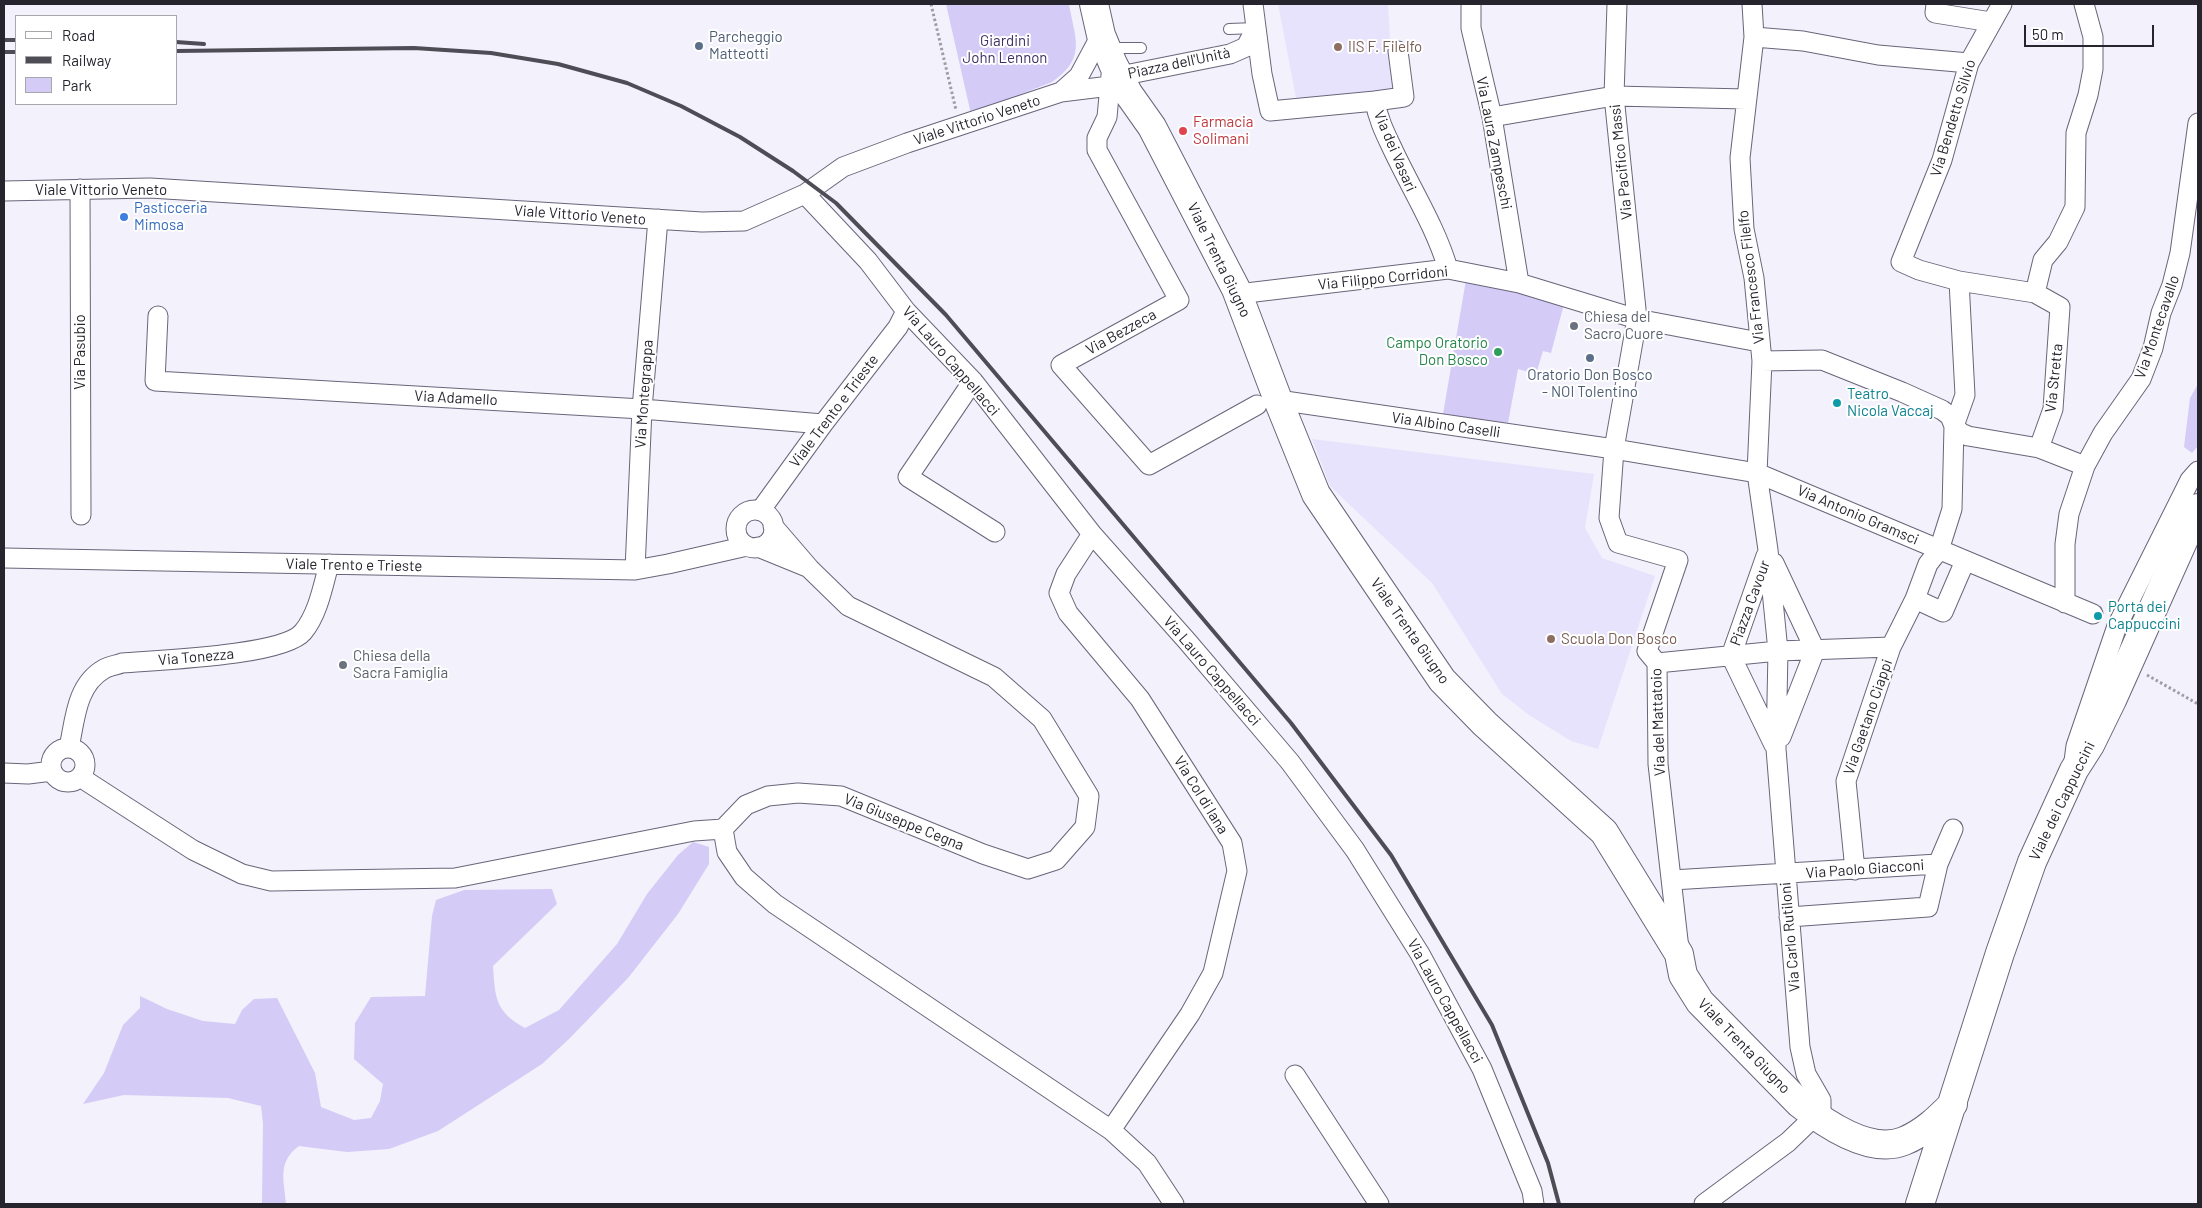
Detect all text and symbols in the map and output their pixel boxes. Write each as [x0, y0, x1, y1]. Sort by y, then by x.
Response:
legend [15, 15, 178, 105]
scale bar [2027, 15, 2157, 47]
text: 50 m [2032, 25, 2064, 43]
text: Road [62, 26, 95, 44]
place label: Parcheggio Matteotti [709, 28, 783, 63]
park label: Giardini John Lennon [963, 32, 1047, 67]
place label: IIS F. Filelfo [1348, 38, 1422, 56]
marker: Parcheggio Matteotti [693, 40, 705, 52]
marker: IIS F. Filelfo [1332, 41, 1344, 53]
street label: Piazza dell'Unità [1126, 43, 1232, 83]
text: Railway [62, 51, 111, 69]
street label: Via Bendetto Silvio [1927, 57, 1979, 179]
street label: Via Laura Zampeschi [1472, 75, 1516, 211]
text: Park [62, 76, 91, 94]
street label: Viale Vittorio Veneto [911, 91, 1043, 149]
street label: Via Pacifico Massi [1606, 103, 1636, 221]
street label: Via dei Vasari [1370, 108, 1420, 194]
place label: Farmacia Solimani [1193, 113, 1254, 148]
marker: Farmacia Solimani [1177, 125, 1189, 137]
street label: Viale Vittorio Veneto [35, 181, 167, 199]
place label: Pasticceria Mimosa [134, 199, 207, 234]
street label: Viale Trenta Giugno [1183, 200, 1255, 320]
street label: Viale Vittorio Veneto [513, 201, 647, 229]
street label: Via Francesco Filelfo [1734, 209, 1768, 345]
marker: Pasticceria Mimosa [118, 211, 130, 223]
street label: Via Filippo Corridoni [1317, 262, 1449, 294]
street label: Via Montecavallo [2131, 273, 2183, 381]
street label: Via Lauro Cappellacci [899, 303, 1003, 419]
street label: Via Bezzeca [1083, 305, 1159, 359]
place label: Chiesa del Sacro Cuore [1584, 308, 1663, 343]
street label: Via Pasubio [71, 314, 89, 390]
marker: Chiesa del Sacro Cuore [1568, 320, 1580, 332]
place label: Campo Oratorio Don Bosco [1386, 334, 1488, 369]
street label: Via Montegrappa [631, 339, 657, 449]
street label: Via Stretta [2041, 343, 2067, 413]
marker: Campo Oratorio Don Bosco [1492, 346, 1504, 358]
street label: Viale Trento e Trieste [786, 351, 882, 471]
marker: Oratorio Don Bosco - NOI Tolentino [1584, 352, 1596, 364]
place label: Oratorio Don Bosco - NOI Tolentino [1527, 366, 1653, 401]
place label: Teatro Nicola Vaccaj [1847, 385, 1934, 420]
street label: Via Adamello [414, 387, 498, 409]
marker: Teatro Nicola Vaccaj [1831, 397, 1843, 409]
street label: Via Albino Caselli [1390, 408, 1502, 442]
street label: Via Antonio Gramsci [1794, 481, 1922, 549]
street label: Viale Trento e Trieste [286, 555, 422, 575]
street label: Piazza Cavour [1726, 558, 1774, 648]
street label: Viale Trenta Giugno [1367, 575, 1453, 687]
place label: Porta dei Cappuccini [2108, 598, 2181, 633]
marker: Porta dei Cappuccini [2092, 610, 2104, 622]
street label: Via Lauro Cappellacci [1160, 613, 1264, 729]
place label: Scuola Don Bosco [1561, 630, 1677, 648]
marker: Scuola Don Bosco [1545, 633, 1557, 645]
street label: Via Tonezza [157, 645, 235, 669]
place label: Chiesa della Sacra Famiglia [353, 647, 448, 682]
street label: Via Gaetano Ciappi [1840, 657, 1896, 777]
marker: Chiesa della Sacra Famiglia [337, 659, 349, 671]
street label: Via del Mattatoio [1647, 668, 1669, 776]
street label: Viale dei Cappuccini [2025, 738, 2099, 864]
street label: Via Col di lana [1170, 753, 1232, 837]
street label: Via Giuseppe Cegna [841, 790, 967, 854]
street label: Via Paolo Giacconi [1805, 856, 1925, 882]
street label: Via Carlo Rutiloni [1776, 881, 1804, 993]
street label: Via Lauro Cappellacci [1403, 936, 1487, 1066]
street label: Viale Trenta Giugno [1694, 995, 1794, 1097]

